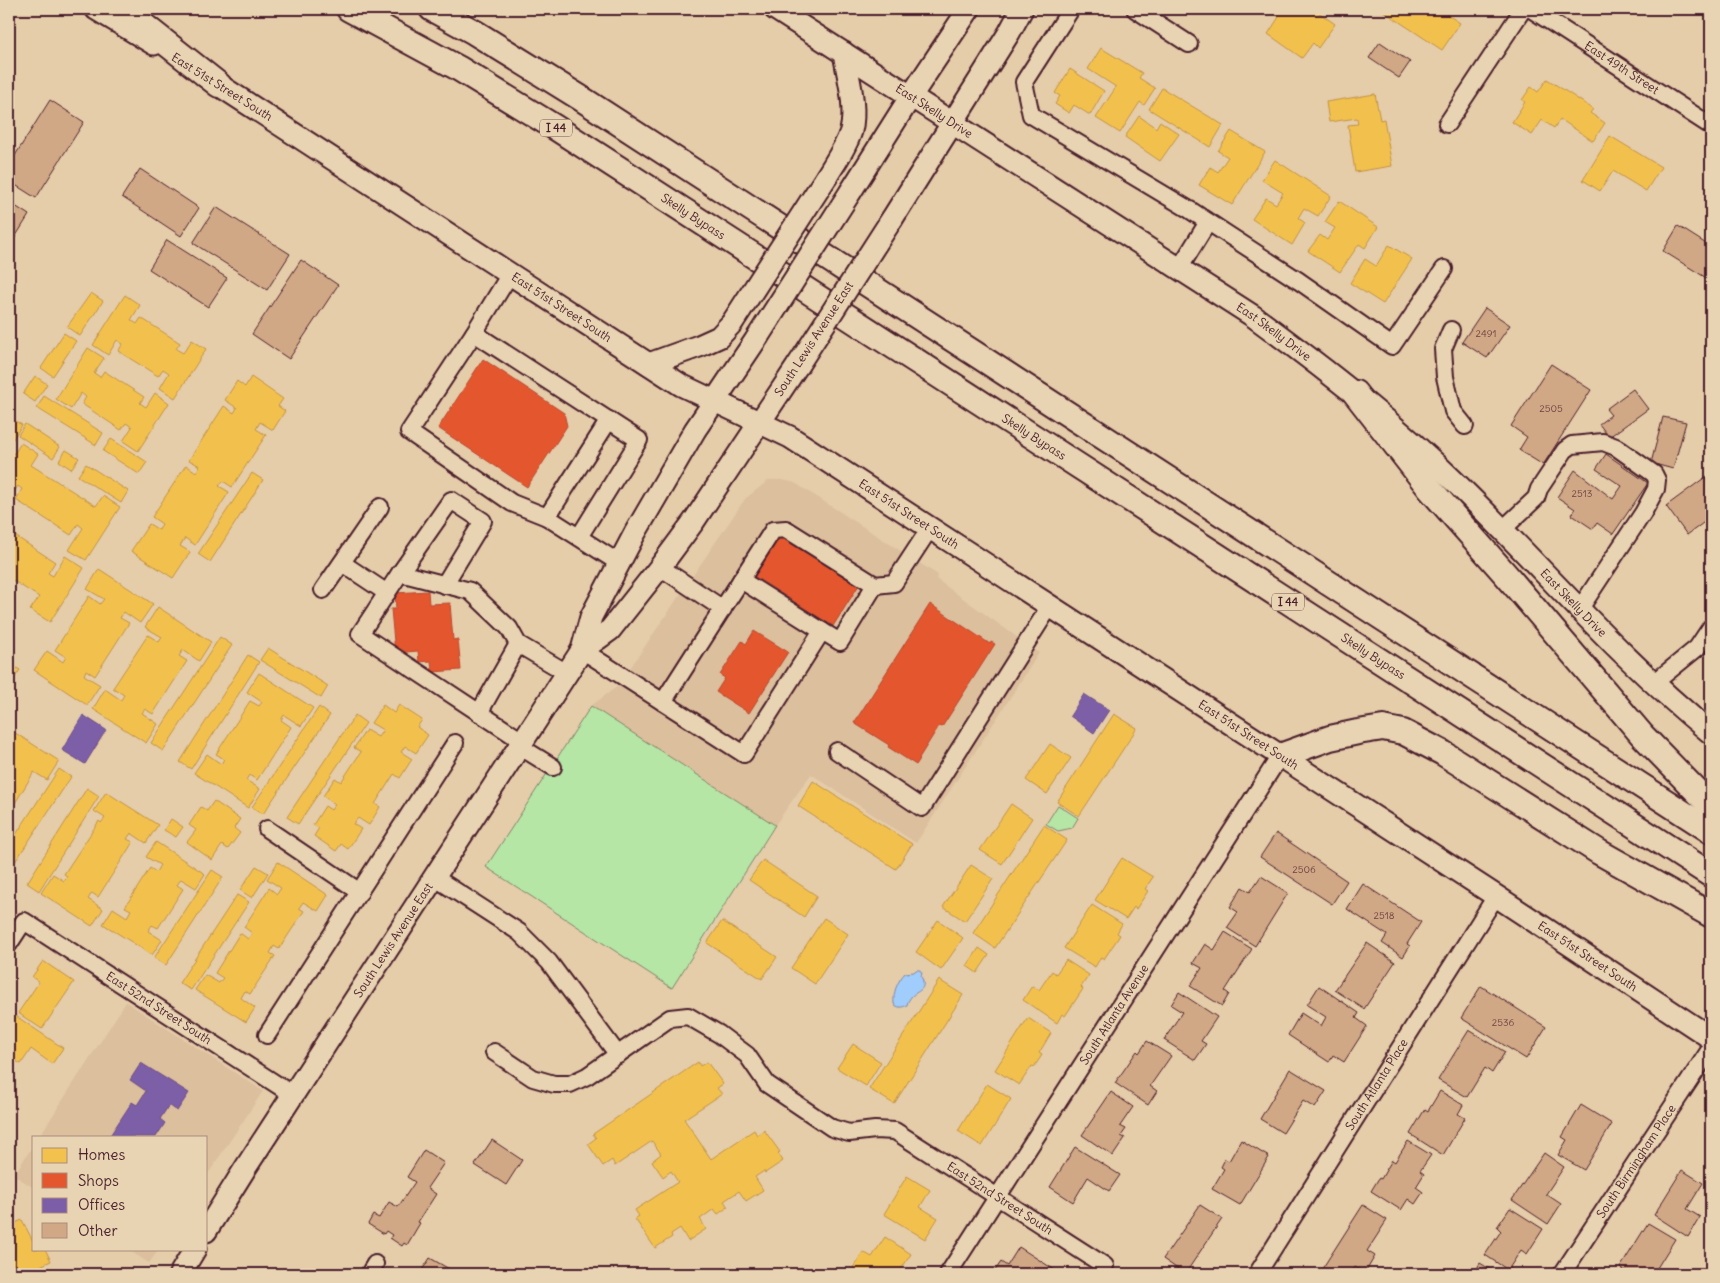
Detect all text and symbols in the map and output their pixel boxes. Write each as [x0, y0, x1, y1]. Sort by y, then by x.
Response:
street label: East 49th Street [1582, 38, 1662, 97]
street label: East 51st Street South [169, 49, 276, 124]
street label: East Skelly Drive [893, 80, 976, 141]
road number: I 44 [540, 120, 572, 136]
street label: Skelly Bypass [658, 190, 728, 242]
street label: East 51st Street South [509, 269, 615, 345]
street label: South Lewis Avenue East [771, 279, 856, 399]
street label: East Skelly Drive [1234, 299, 1314, 364]
house number: 2491 [1476, 327, 1496, 340]
house number: 2505 [1539, 402, 1563, 415]
street label: Skelly Bypass [999, 410, 1069, 463]
street label: East 51st Street South [856, 476, 962, 552]
house number: 2513 [1572, 487, 1593, 500]
street label: East Skelly Drive [1537, 566, 1610, 640]
road number: I 44 [1272, 594, 1304, 610]
street label: Skelly Bypass [1338, 630, 1408, 682]
street label: East 51st Street South [1196, 697, 1302, 773]
house number: 2506 [1292, 863, 1316, 876]
street label: South Lewis Avenue East [350, 880, 436, 1000]
house number: 2518 [1374, 909, 1395, 922]
street label: East 51st Street South [1535, 918, 1641, 994]
street label: South Atlanta Avenue [1076, 961, 1151, 1067]
street label: East 52nd Street South [103, 968, 215, 1047]
house number: 2536 [1492, 1016, 1515, 1029]
street label: South Atlanta Place [1342, 1036, 1411, 1133]
street label: South Birmingham Place [1593, 1101, 1679, 1221]
legend [32, 1136, 208, 1250]
text: Homes [78, 1145, 125, 1164]
street label: East 52nd Street South [944, 1158, 1056, 1238]
text: Shops [78, 1171, 119, 1190]
text: Offices [78, 1195, 125, 1214]
text: Other [78, 1221, 118, 1240]

